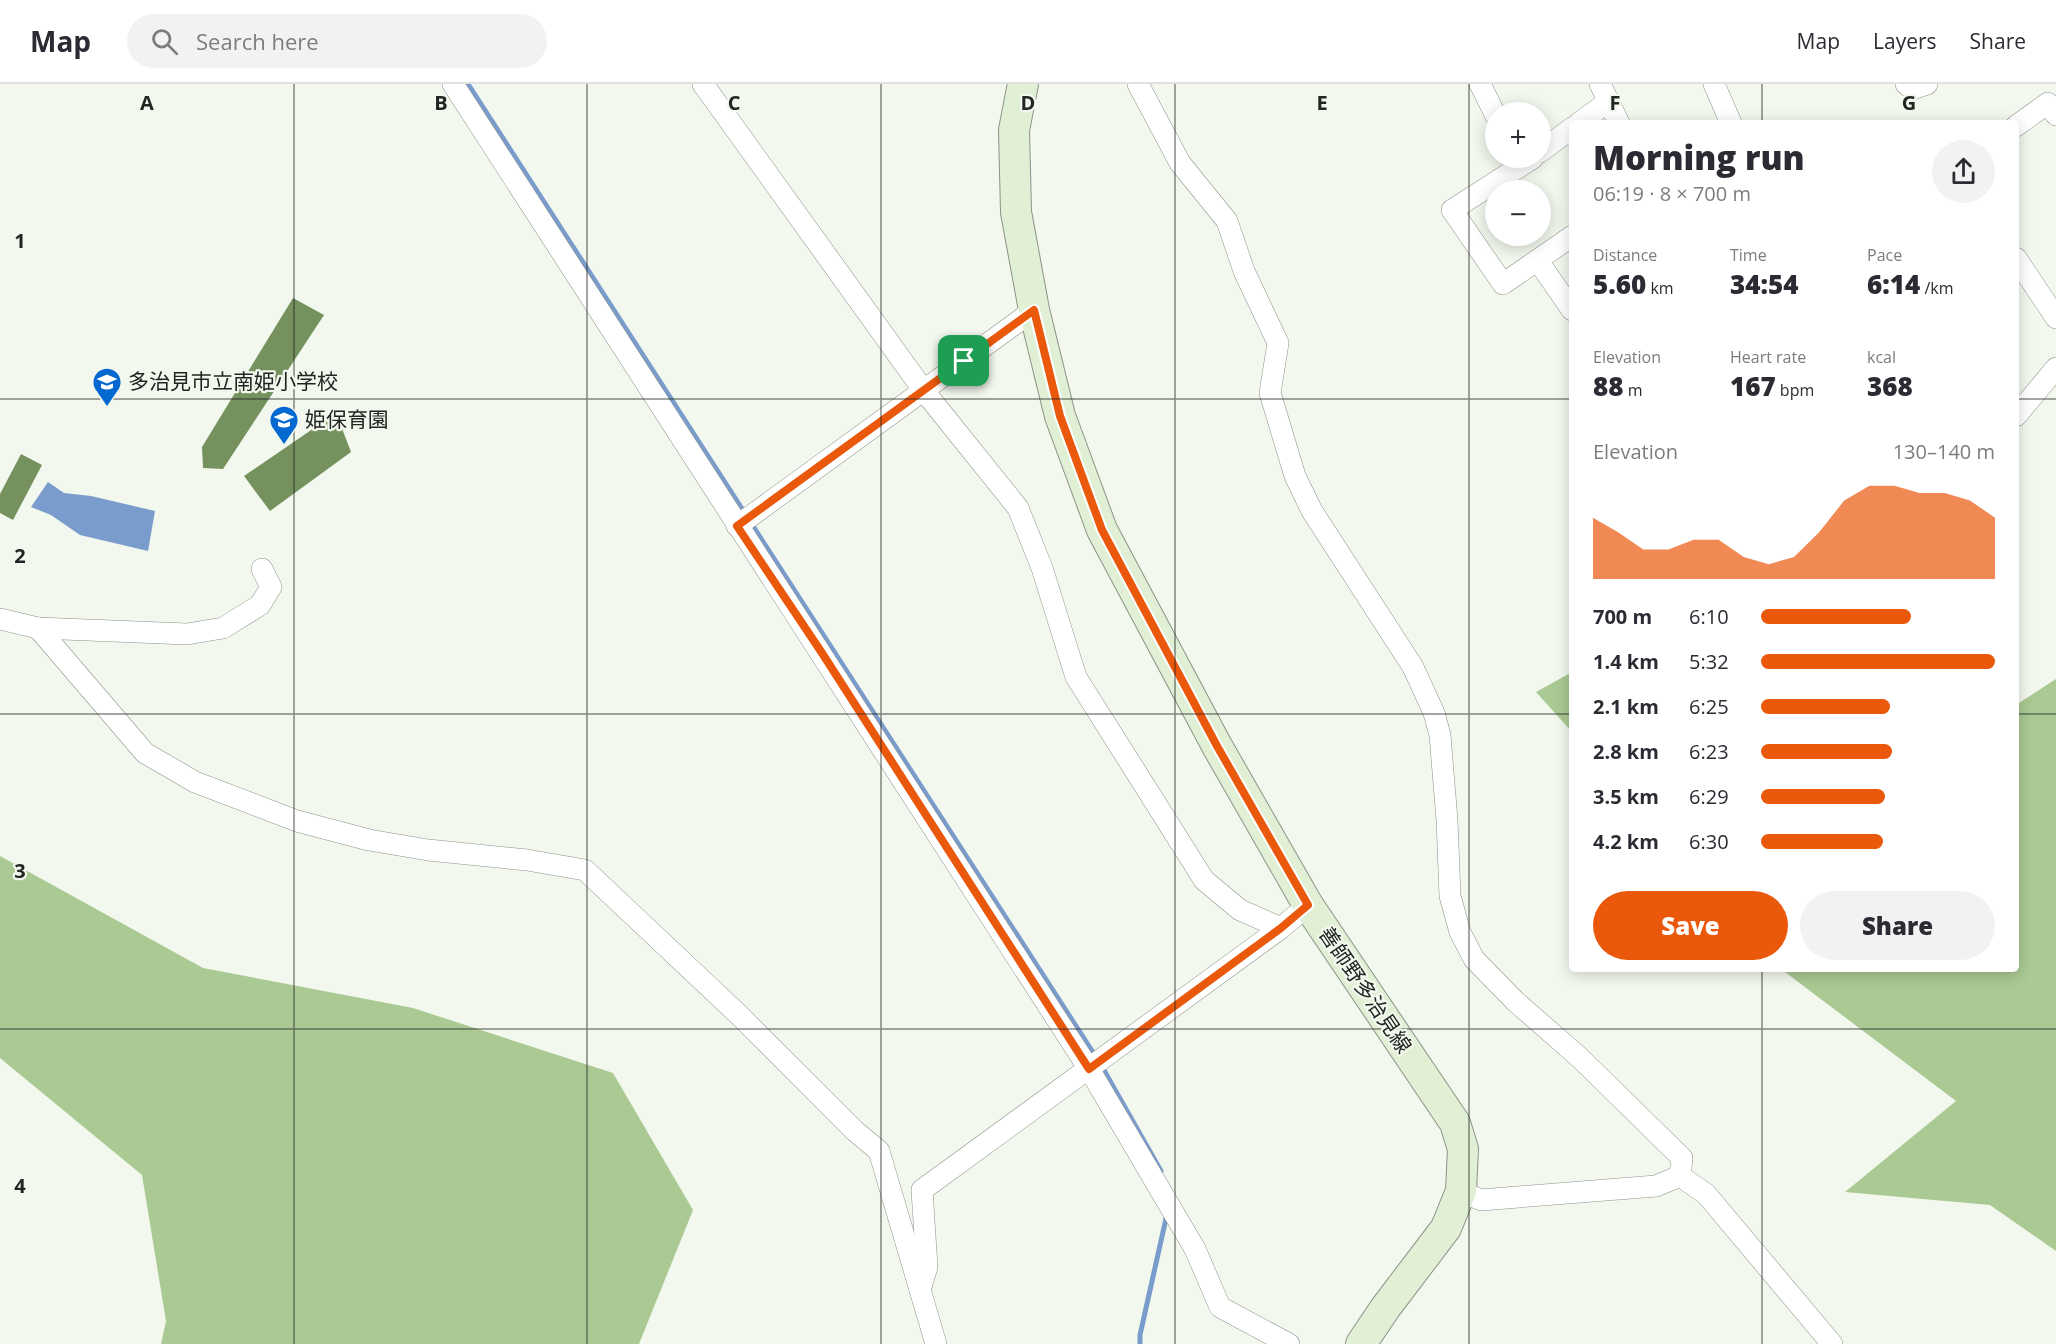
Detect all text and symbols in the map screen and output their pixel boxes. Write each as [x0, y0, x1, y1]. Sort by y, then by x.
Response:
search box [127, 14, 547, 68]
text: Map [30, 22, 91, 60]
icon: search [148, 25, 181, 58]
text: Search here [196, 26, 319, 56]
text: Map [1797, 27, 1840, 55]
text: Layers [1873, 27, 1937, 55]
text: Share [1970, 27, 2026, 55]
text: A [140, 89, 154, 116]
text: B [434, 89, 448, 116]
text: C [728, 89, 741, 116]
text: D [1021, 89, 1035, 116]
text: E [1316, 89, 1328, 116]
text: F [1610, 89, 1620, 116]
text: G [1902, 89, 1916, 116]
map controls [1485, 102, 1551, 246]
button: + [1485, 102, 1551, 168]
text: Morning run [1593, 135, 1805, 180]
button: share [1932, 140, 1995, 203]
button: − [1485, 180, 1551, 246]
text: 06:19 · 8 × 700 m [1593, 180, 1751, 207]
text: 1 [14, 227, 26, 254]
text: Distance [1593, 244, 1657, 266]
text: Time [1730, 244, 1767, 266]
text: Pace [1867, 244, 1902, 266]
text: 5.60 [1593, 266, 1646, 302]
text: 34:54 [1730, 266, 1798, 302]
text: 6:14 [1867, 266, 1920, 302]
text: km [1646, 277, 1674, 299]
text: /km [1920, 277, 1953, 299]
pin [938, 335, 989, 386]
icon: arrive [947, 344, 980, 377]
text: Elevation [1593, 346, 1661, 368]
text: Heart rate [1730, 346, 1806, 368]
text: kcal [1867, 346, 1896, 368]
school or university icon: 多治見市立南姫小学校 [91, 366, 123, 408]
place label: 多治見市立南姫小学校 [128, 367, 338, 395]
text: 88 [1593, 368, 1623, 404]
text: 167 [1730, 368, 1776, 404]
text: 368 [1867, 368, 1913, 404]
text: m [1623, 379, 1642, 401]
text: bpm [1776, 379, 1814, 401]
school or university icon: 姫保育園 [268, 404, 300, 446]
place label: 姫保育園 [305, 405, 389, 433]
text: Elevation [1593, 438, 1678, 465]
text: 130–140 m [1893, 438, 1995, 465]
text: 2 [14, 542, 26, 569]
text: 700 m [1593, 603, 1652, 630]
text: 6:10 [1689, 603, 1729, 630]
text: 1.4 km [1593, 648, 1659, 675]
text: 5:32 [1689, 648, 1729, 675]
text: 2.1 km [1593, 693, 1659, 720]
text: 6:25 [1689, 693, 1729, 720]
text: 2.8 km [1593, 738, 1659, 765]
text: 6:23 [1689, 738, 1729, 765]
text: 3.5 km [1593, 783, 1659, 810]
text: 6:29 [1689, 783, 1729, 810]
text: 4.2 km [1593, 828, 1659, 855]
text: 6:30 [1689, 828, 1729, 855]
text: 3 [14, 857, 26, 884]
button: Save [1593, 891, 1788, 960]
button: Share [1800, 891, 1995, 960]
street label: 善師野多治見線 [1313, 921, 1419, 1058]
text: 4 [14, 1172, 26, 1199]

